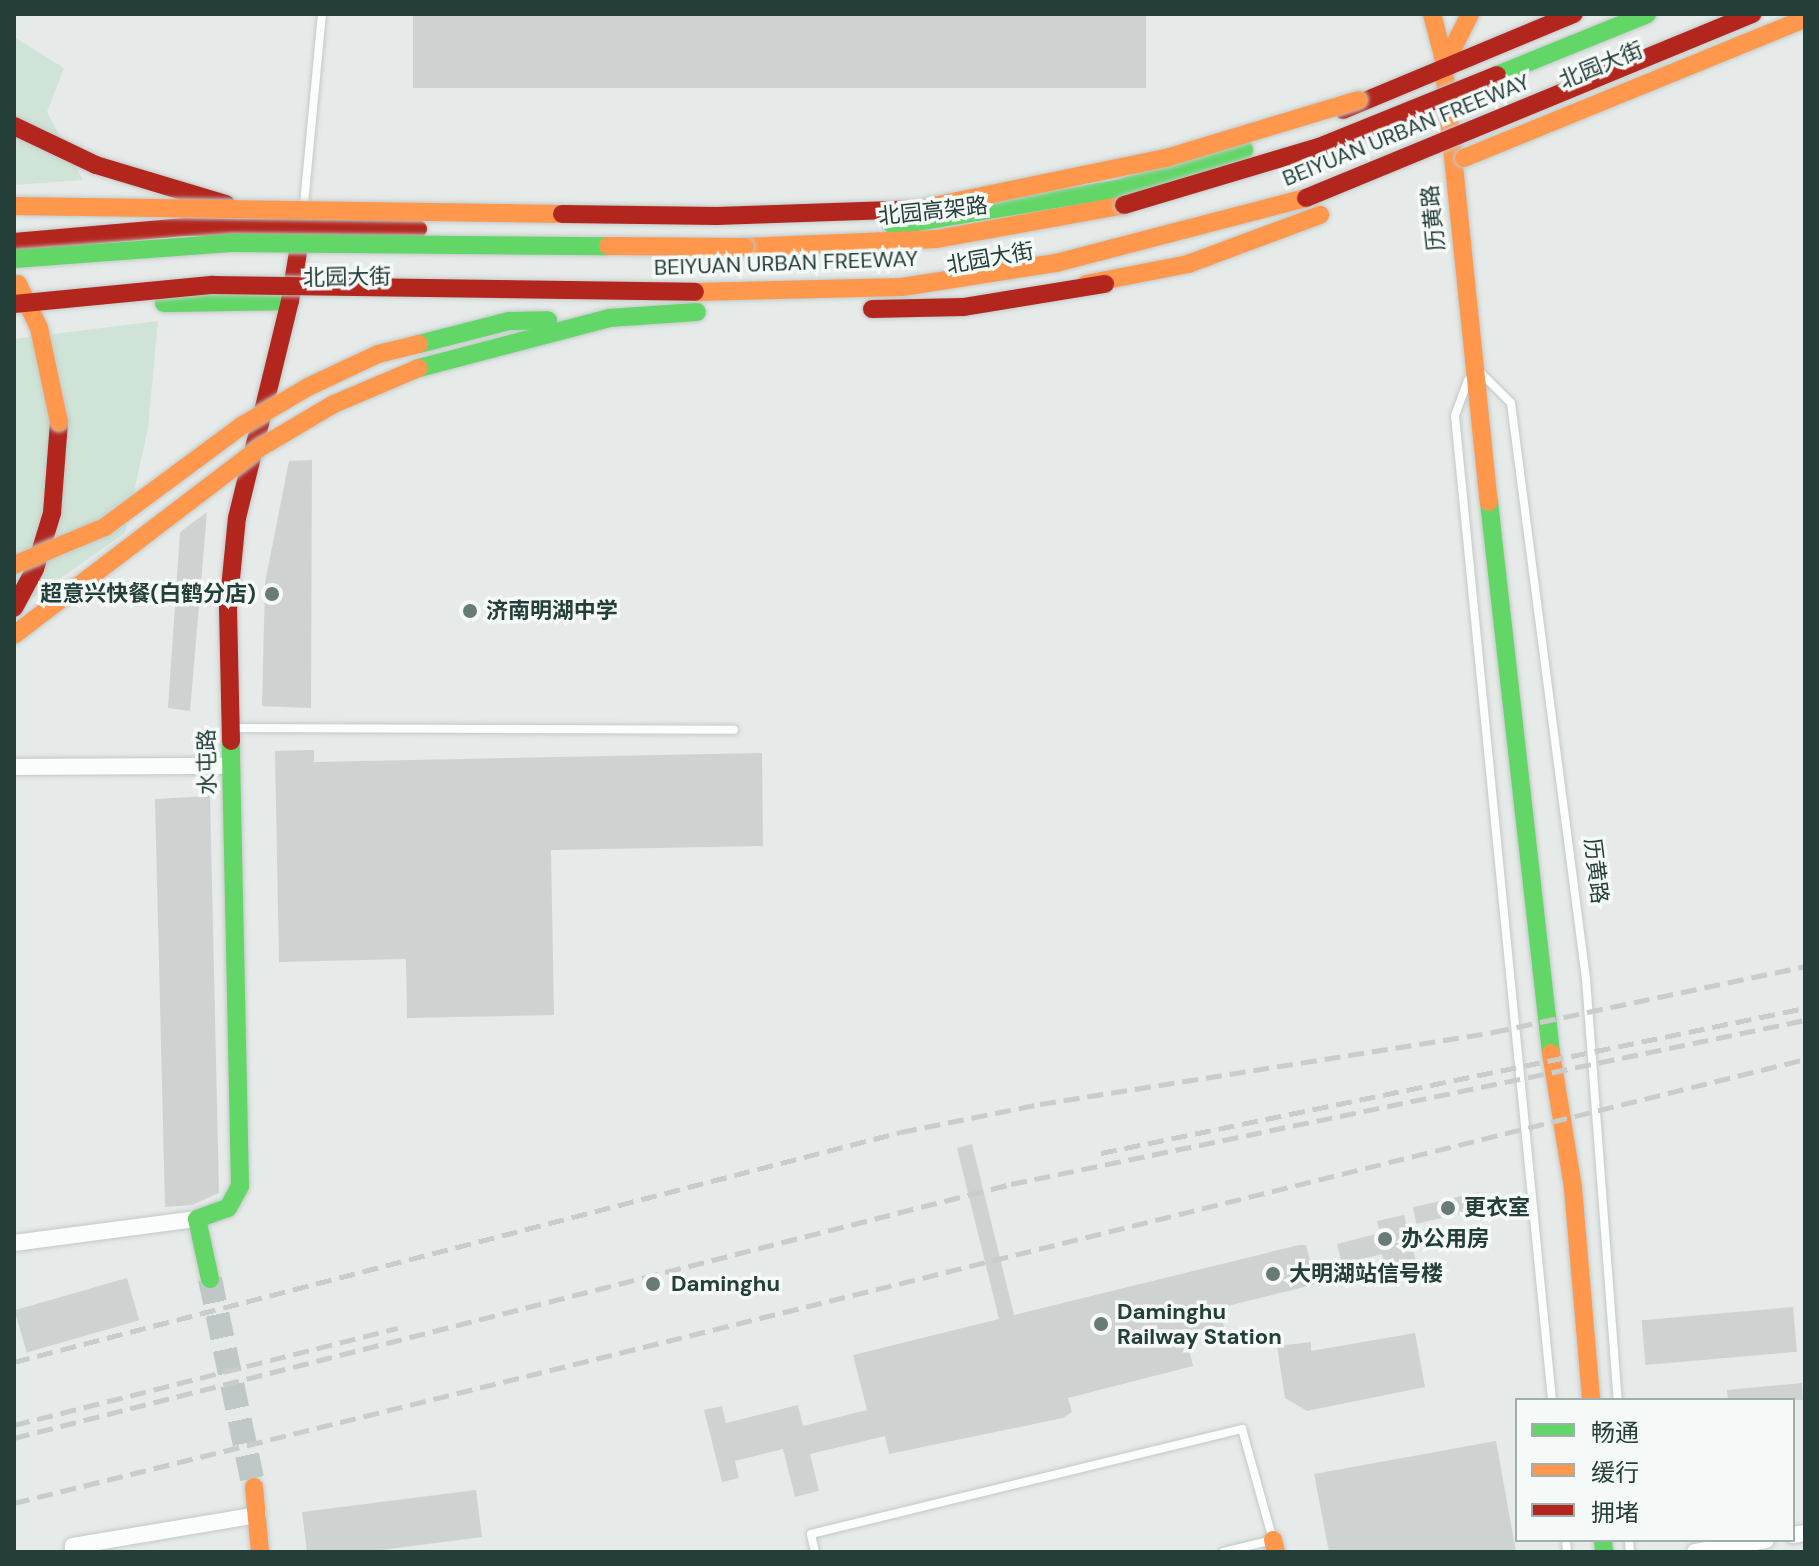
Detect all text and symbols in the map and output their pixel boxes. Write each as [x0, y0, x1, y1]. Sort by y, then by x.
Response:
street label: 北园大街 [1555, 36, 1647, 94]
street label: BEIYUAN URBAN FREEWAY [1278, 68, 1534, 192]
street label: 历黄路 [1416, 184, 1450, 252]
street label: 北园高架路 [877, 192, 989, 230]
street label: 北园大街 [944, 237, 1036, 279]
street label: BEIYUAN URBAN FREEWAY [653, 245, 919, 281]
street label: 北园大街 [303, 263, 391, 291]
place label: 超意兴快餐(白鹤分店) [40, 581, 256, 607]
marker: 超意兴快餐(白鹤分店) [263, 585, 281, 603]
place label: 济南明湖中学 [486, 598, 618, 624]
marker: 济南明湖中学 [461, 602, 479, 620]
street label: 水屯路 [193, 729, 221, 795]
street label: 历黄路 [1579, 837, 1613, 905]
place label: 更衣室 [1464, 1195, 1530, 1221]
marker: 更衣室 [1439, 1199, 1457, 1217]
place label: 办公用房 [1401, 1226, 1489, 1252]
marker: 办公用房 [1376, 1230, 1394, 1248]
place label: 大明湖站信号楼 [1289, 1261, 1443, 1287]
marker: 大明湖站信号楼 [1264, 1265, 1282, 1283]
place label: Daminghu [671, 1271, 780, 1297]
marker: Daminghu [642, 1273, 664, 1295]
place label: Daminghu Railway Station [1117, 1298, 1282, 1350]
marker: Daminghu Railway Station [1092, 1315, 1110, 1333]
legend [1515, 1398, 1795, 1542]
text: 畅通 [1591, 1417, 1639, 1448]
text: 缓行 [1591, 1457, 1639, 1488]
text: 拥堵 [1591, 1497, 1639, 1528]

